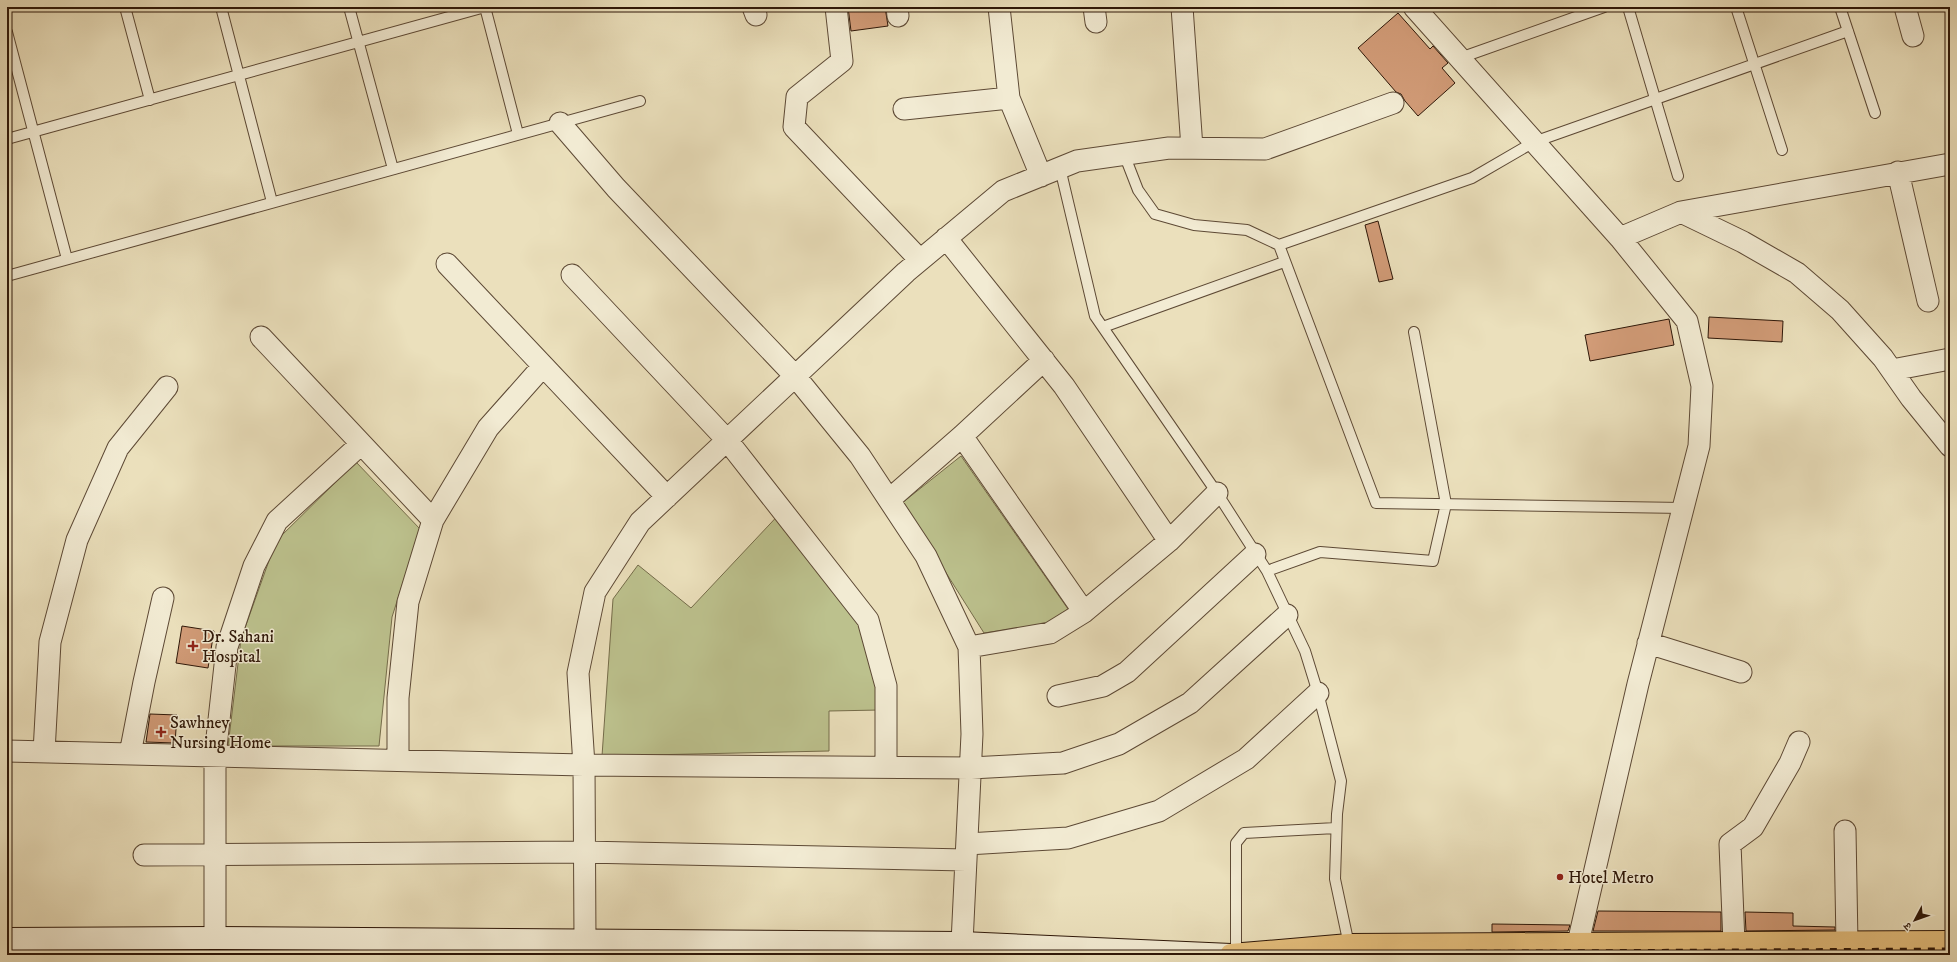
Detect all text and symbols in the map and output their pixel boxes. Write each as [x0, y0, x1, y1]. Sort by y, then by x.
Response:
place label: Dr. Sahani Hospital [202, 626, 274, 668]
marker: Dr. Sahani Hospital [187, 640, 199, 652]
place label: Sawhney Nursing Home [170, 712, 271, 754]
marker: Sawhney Nursing Home [155, 726, 167, 738]
place label: Hotel Metro [1568, 867, 1654, 889]
marker: Hotel Metro [1555, 872, 1565, 882]
north arrow [1895, 900, 1935, 940]
text: उ [1900, 918, 1916, 933]

